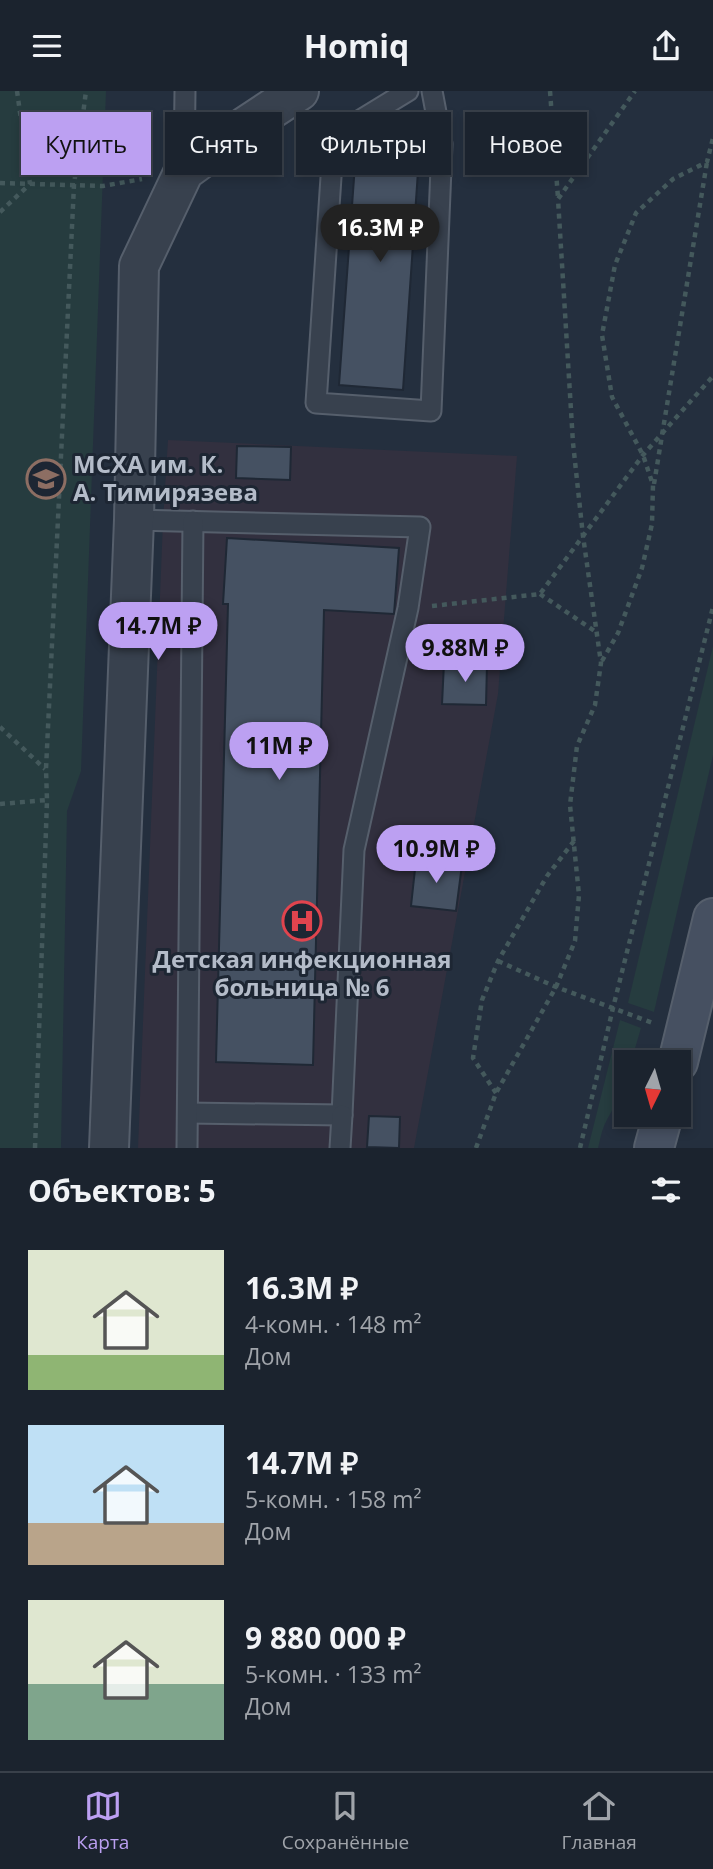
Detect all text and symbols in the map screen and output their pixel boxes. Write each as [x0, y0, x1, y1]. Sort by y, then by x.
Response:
text: Homiq [304, 24, 409, 67]
icon: menu [28, 27, 66, 65]
icon: share [647, 27, 685, 65]
chip: Купить [21, 112, 151, 175]
chip: Снять [165, 112, 282, 175]
chip: Фильтры [296, 112, 451, 175]
chip: Новое [465, 112, 587, 175]
pin: 16.3M ₽ [315, 205, 445, 264]
text: 16.3M ₽ [336, 211, 424, 243]
place label: МСХА им. К. А. Тимирязева [73, 447, 258, 508]
school or university icon: МСХА им. К. А. Тимирязева [25, 458, 67, 500]
pin: 14.7M ₽ [93, 603, 223, 662]
text: 14.7M ₽ [114, 609, 202, 641]
pin: 9.88M ₽ [400, 625, 530, 684]
text: 9.88M ₽ [421, 631, 509, 663]
pin: 11M ₽ [230, 723, 328, 782]
text: 11M ₽ [245, 729, 313, 761]
pin: 10.9M ₽ [371, 825, 501, 885]
text: 10.9M ₽ [392, 832, 480, 864]
hospital icon: Детская инфекционная больница № 6 [281, 900, 323, 942]
place label: Детская инфекционная больница № 6 [153, 942, 451, 1003]
north arrow [614, 1050, 691, 1127]
map controls [614, 1050, 691, 1127]
text: Объектов: 5 [28, 1170, 216, 1211]
icon: filters [647, 1171, 685, 1209]
text: 16.3M ₽ [245, 1267, 359, 1308]
icon: home [84, 1278, 168, 1362]
text: 4-комн. · 148 m² [245, 1308, 421, 1340]
text: Дом [245, 1340, 291, 1372]
text: 14.7M ₽ [245, 1442, 359, 1483]
icon: home [84, 1453, 168, 1537]
text: 5-комн. · 158 m² [245, 1483, 421, 1515]
text: Дом [245, 1515, 291, 1547]
text: 9 880 000 ₽ [245, 1617, 406, 1658]
icon: home [84, 1628, 168, 1712]
text: 5-комн. · 133 m² [245, 1658, 421, 1690]
text: Дом [245, 1690, 291, 1722]
tab: Карта [76, 1787, 129, 1855]
tab: Сохранённые [282, 1787, 409, 1855]
tab: Главная [562, 1787, 637, 1855]

